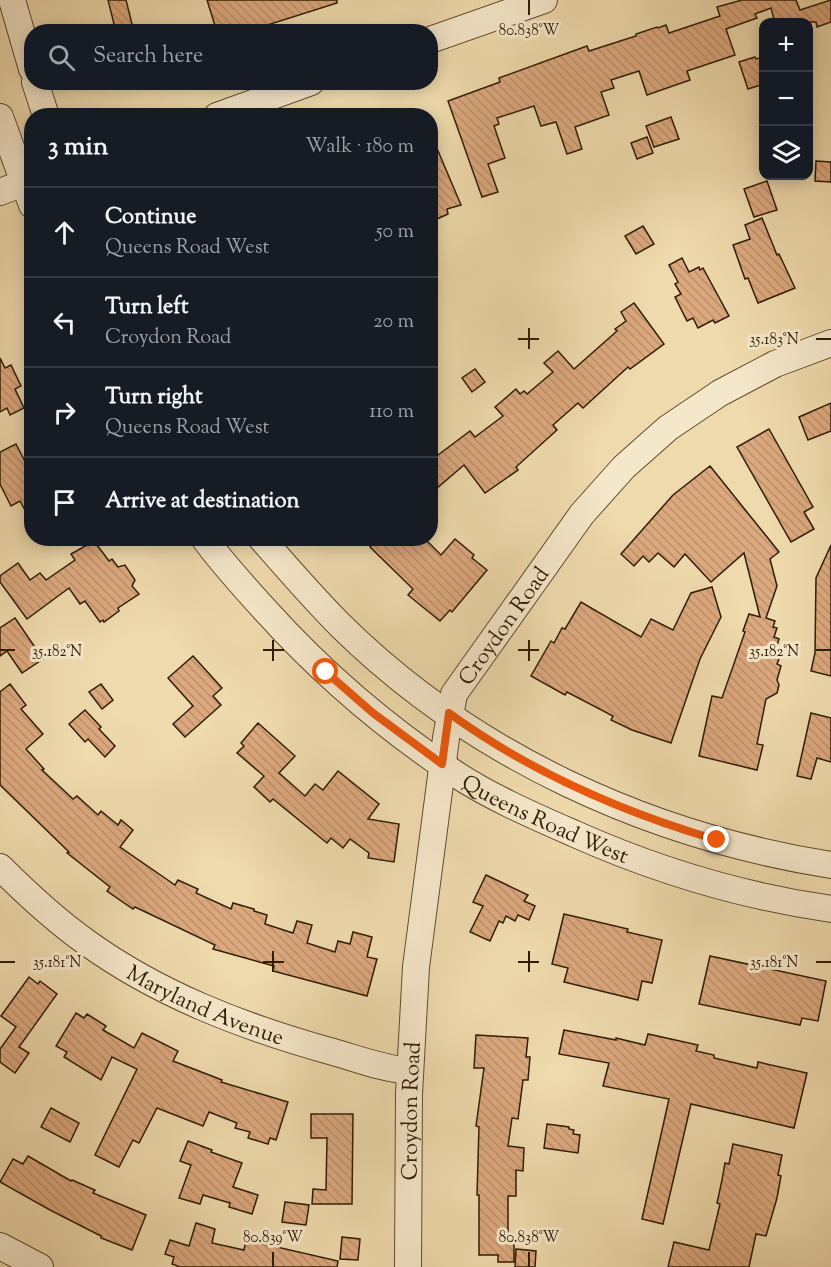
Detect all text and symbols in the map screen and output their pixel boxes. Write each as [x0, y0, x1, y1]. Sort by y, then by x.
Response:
map controls [759, 18, 813, 180]
button: + [759, 18, 813, 72]
text: 80.838°W [499, 21, 560, 42]
search box [24, 24, 438, 90]
icon: search [45, 41, 78, 74]
text: Search here [93, 41, 203, 73]
button: − [759, 72, 813, 126]
button: layers [759, 126, 813, 180]
text: 3 min [48, 129, 108, 166]
text: Walk · 180 m [305, 133, 414, 162]
text: Continue [105, 202, 196, 234]
icon: ahead [48, 216, 81, 249]
text: 50 m [376, 218, 414, 247]
text: Queens Road West [105, 234, 269, 263]
text: Turn left [105, 292, 188, 324]
icon: left [48, 306, 81, 339]
text: 20 m [373, 308, 414, 337]
text: Croydon Road [105, 324, 231, 353]
text: 35.183°N [749, 330, 799, 351]
text: Turn right [105, 382, 202, 414]
icon: right [48, 396, 81, 429]
text: 110 m [369, 398, 414, 427]
text: Queens Road West [105, 414, 269, 443]
icon: arrive [48, 486, 81, 519]
text: Arrive at destination [105, 486, 300, 518]
street label: Croydon Road [452, 561, 559, 693]
text: 35.182°N [32, 642, 82, 663]
text: 35.182°N [749, 642, 799, 663]
route start [312, 658, 338, 684]
street label: Queens Road West [454, 768, 633, 874]
route end [703, 826, 729, 852]
text: 35.181°N [33, 953, 81, 974]
text: 35.181°N [750, 953, 798, 974]
street label: Maryland Avenue [120, 959, 288, 1055]
street label: Croydon Road [395, 1041, 431, 1181]
text: 80.839°W [243, 1228, 303, 1249]
text: 80.838°W [499, 1228, 560, 1249]

